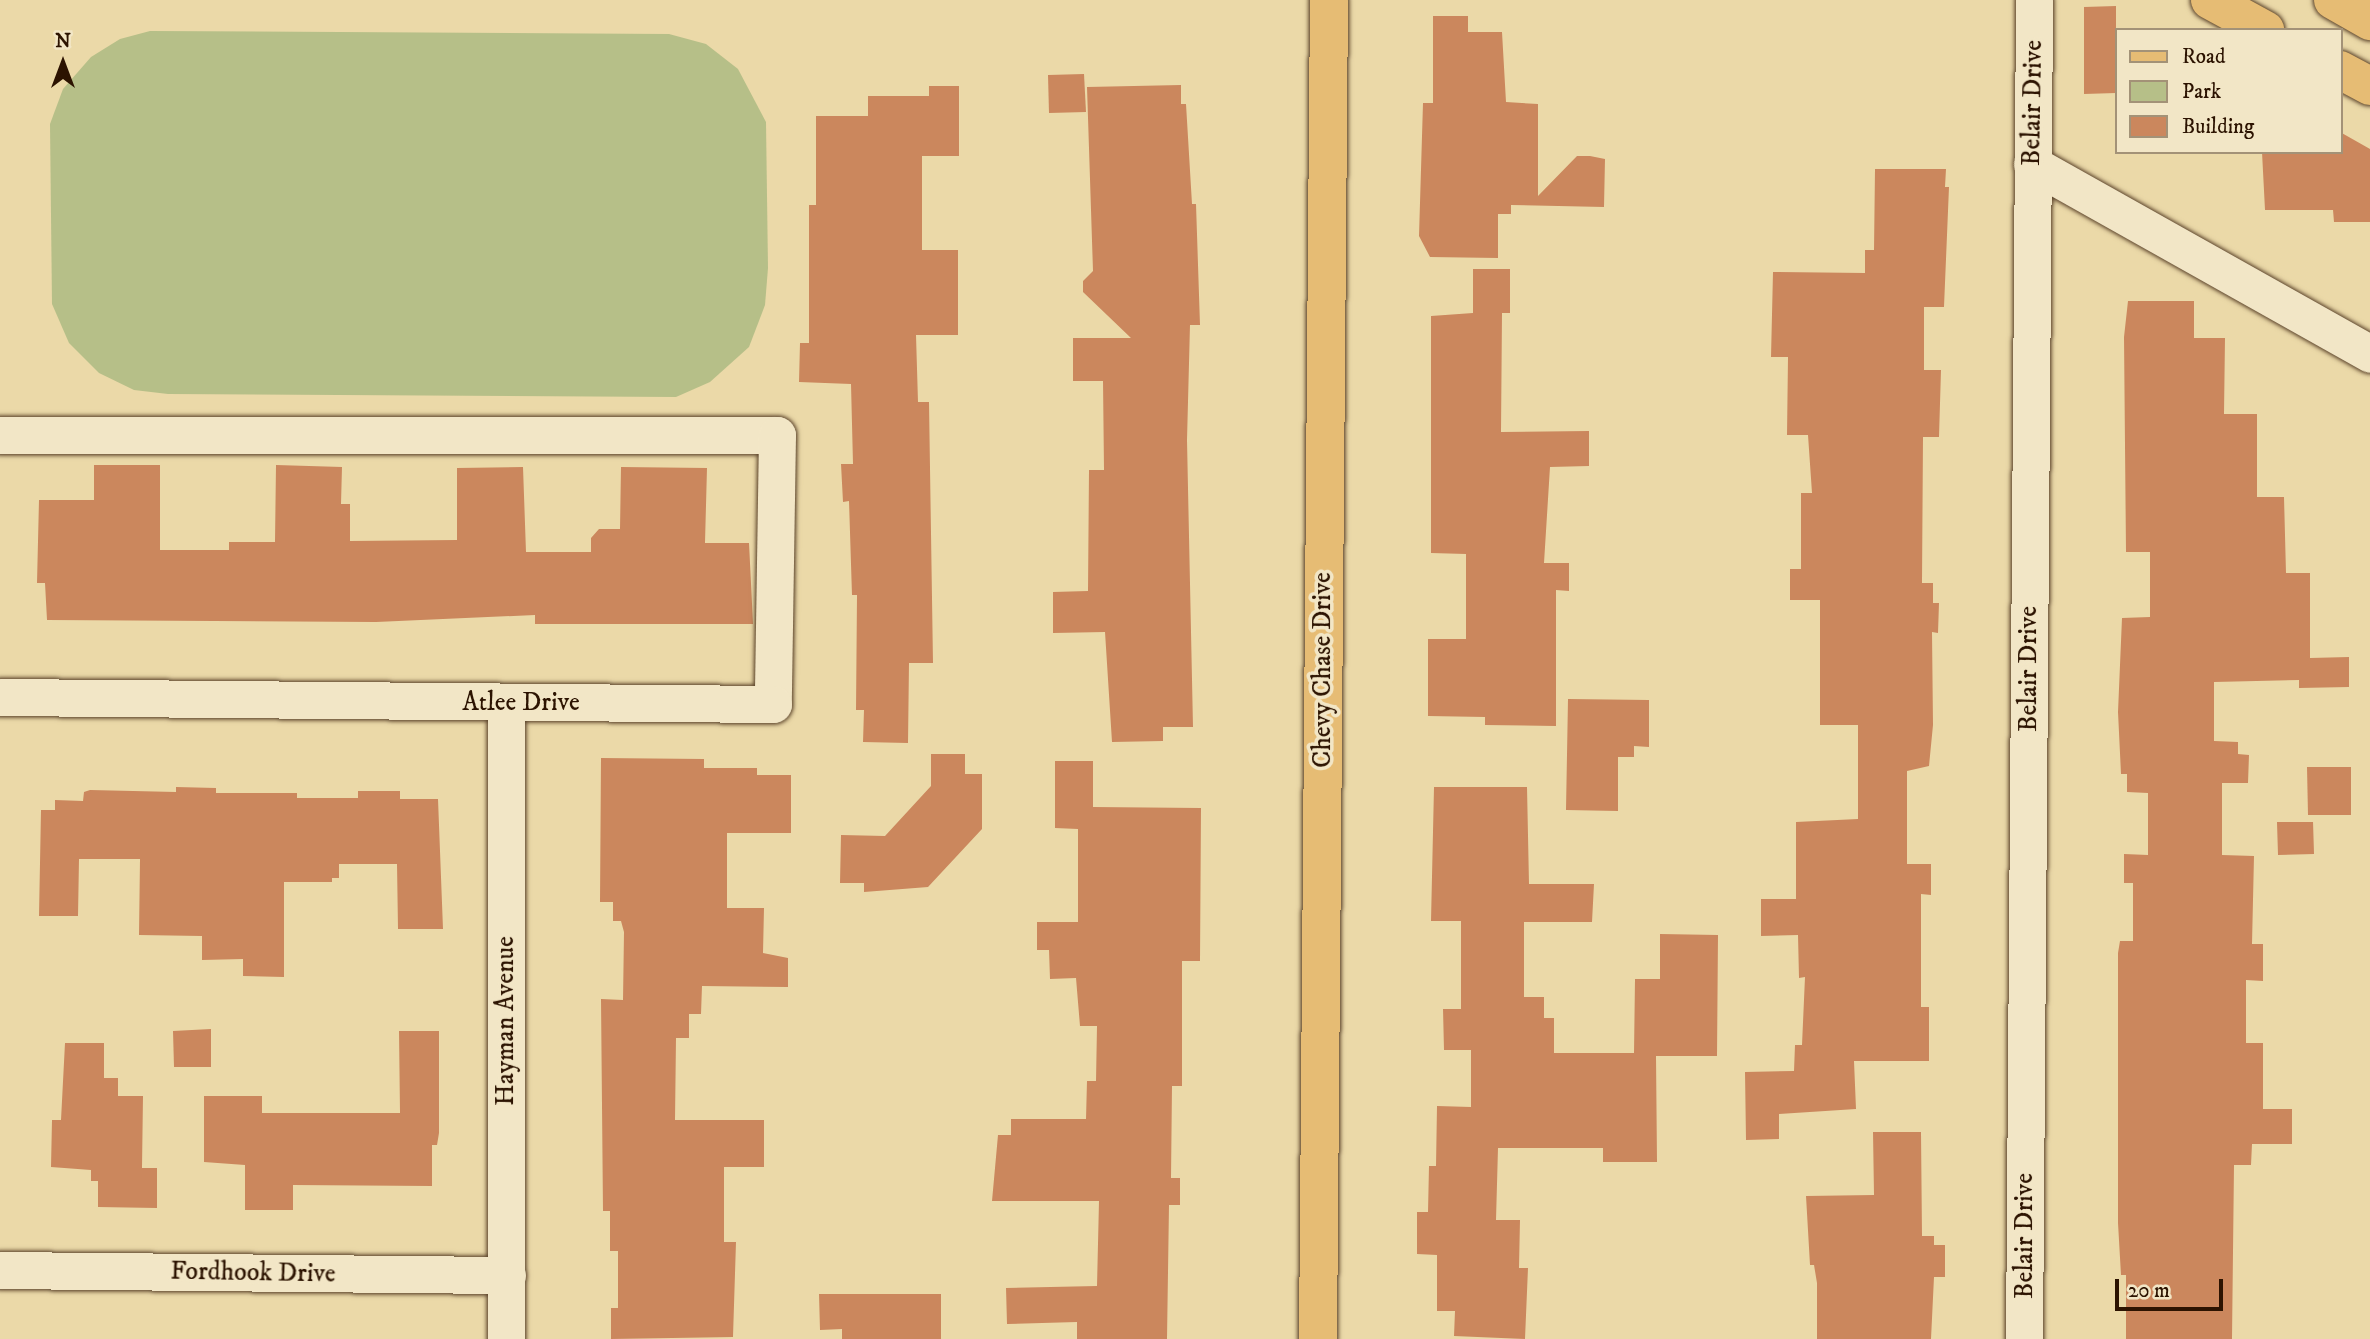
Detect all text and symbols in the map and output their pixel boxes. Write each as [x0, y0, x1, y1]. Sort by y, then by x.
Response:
north arrow [28, 28, 98, 98]
legend [2114, 28, 2342, 154]
text: N [55, 30, 71, 53]
street label: Belair Drive [2016, 40, 2050, 166]
text: Road [2182, 44, 2226, 70]
text: Park [2182, 79, 2221, 105]
text: Building [2182, 114, 2254, 140]
street label: Chevy Chase Drive [1307, 572, 1339, 768]
street label: Belair Drive [2013, 606, 2045, 732]
street label: Atlee Drive [462, 687, 580, 719]
street label: Hayman Avenue [490, 936, 522, 1106]
street label: Belair Drive [2009, 1173, 2041, 1299]
street label: Fordhook Drive [170, 1256, 336, 1290]
scale bar [2118, 1266, 2226, 1310]
text: 20 m [2128, 1278, 2170, 1304]

